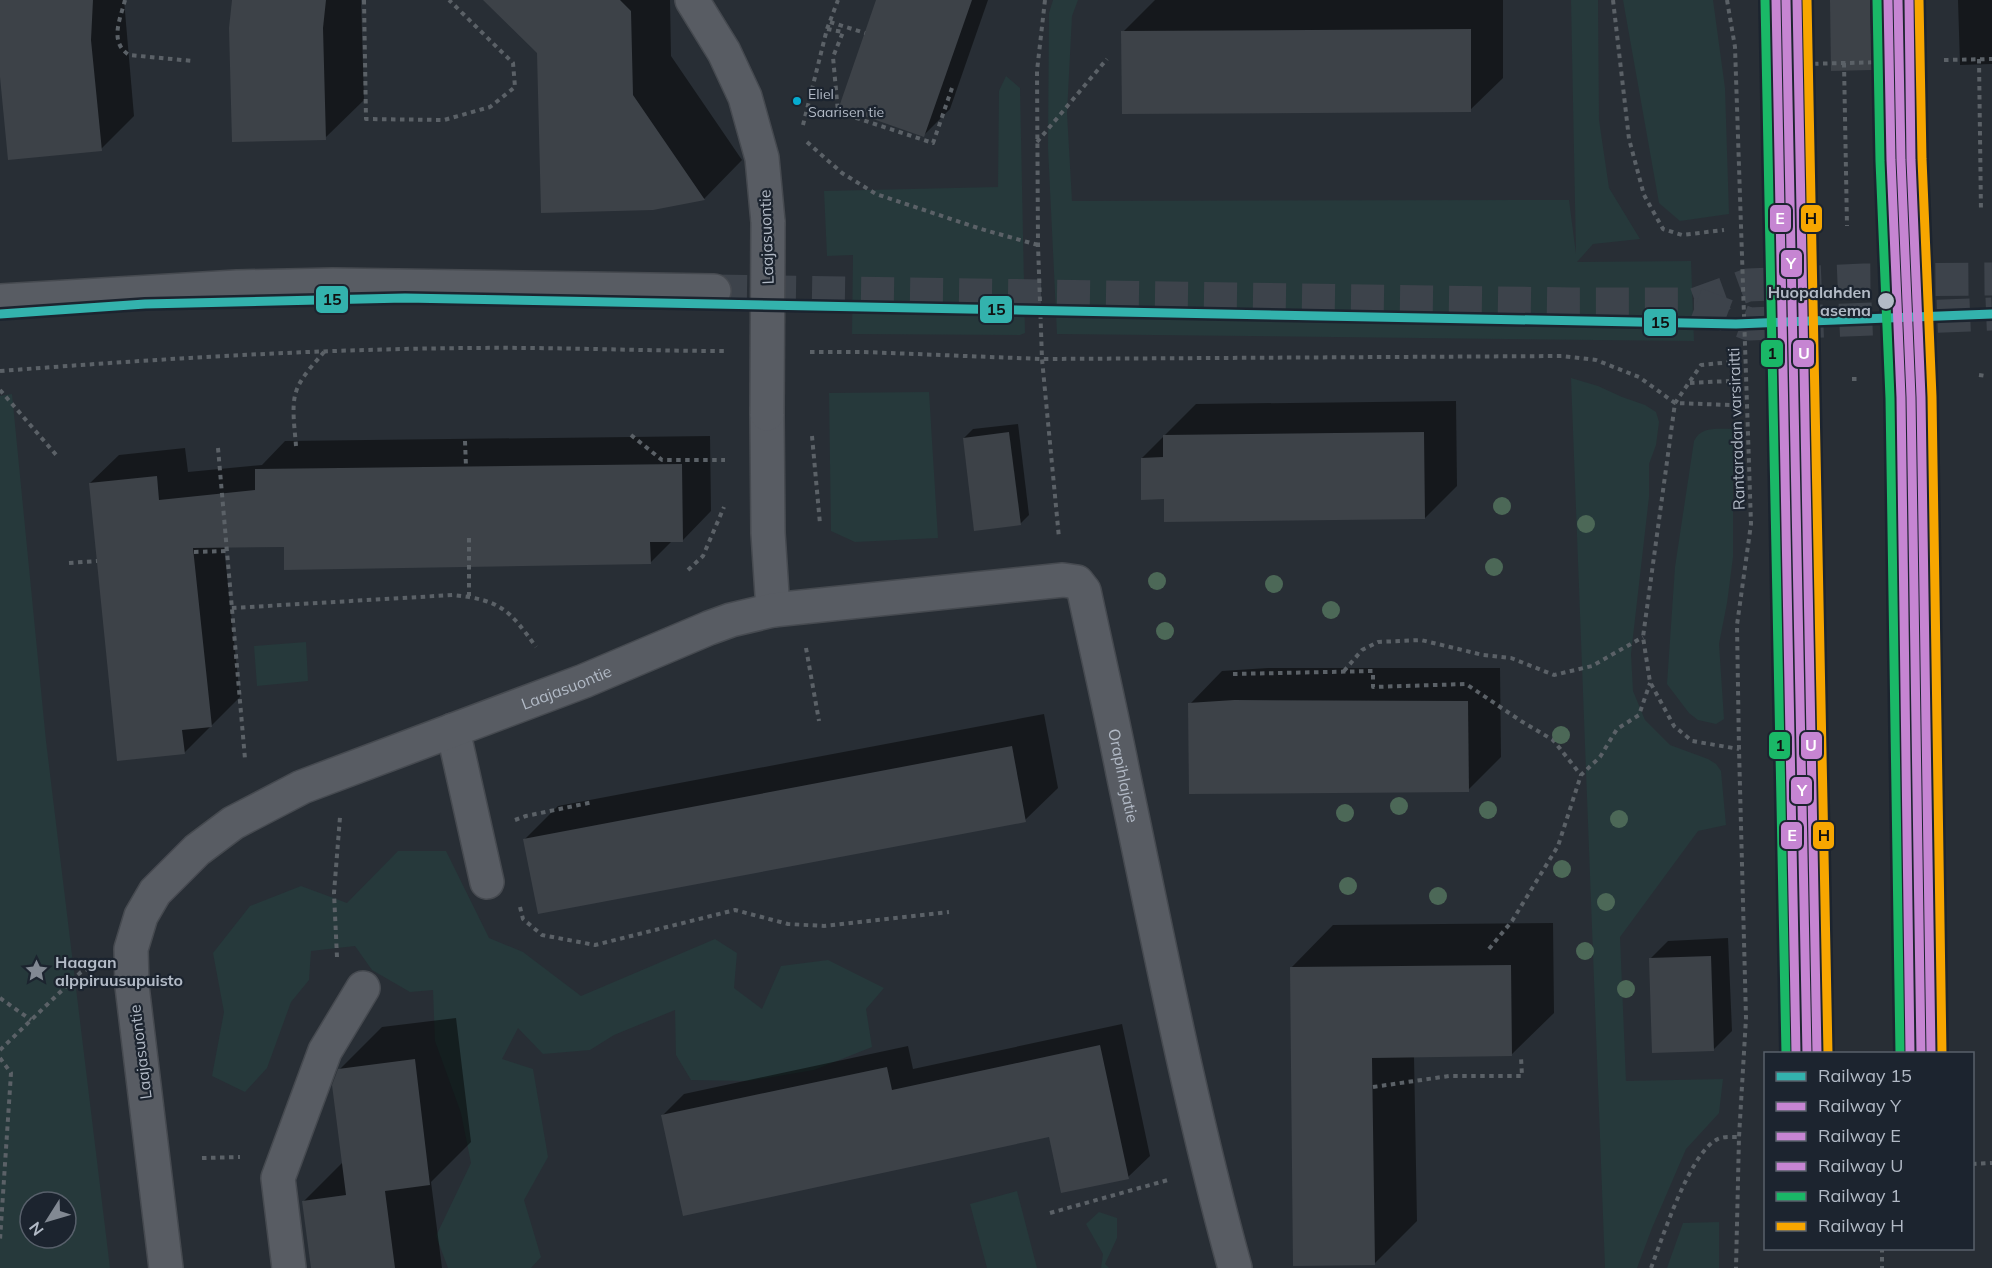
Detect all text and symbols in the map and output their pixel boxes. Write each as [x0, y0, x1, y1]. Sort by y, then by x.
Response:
place label: Eliel Saarisen tie [808, 85, 884, 121]
marker: Eliel Saarisen tie [791, 95, 803, 107]
street label: Laajasuontie [754, 189, 778, 285]
line badge: E [1769, 204, 1792, 233]
line badge: H [1800, 204, 1823, 233]
text: E [1775, 208, 1785, 228]
text: H [1805, 208, 1817, 228]
line badge: Y [1780, 249, 1803, 278]
text: Y [1785, 253, 1797, 273]
place label: Huopalahden asema [1768, 282, 1871, 320]
line badge: 15 [315, 285, 349, 314]
text: 15 [322, 289, 342, 309]
marker: Huopalahden asema [1876, 291, 1896, 311]
line badge: 15 [979, 295, 1013, 324]
text: 15 [986, 299, 1006, 319]
line badge: 15 [1643, 308, 1677, 337]
text: 15 [1650, 312, 1670, 332]
line badge: 1 [1760, 339, 1784, 368]
line badge: U [1792, 339, 1815, 368]
text: 1 [1767, 343, 1777, 363]
text: U [1798, 343, 1810, 363]
street label: Rantaradan varsiraitti [1723, 347, 1749, 511]
street label: Laajasuontie [518, 661, 614, 714]
street label: Orapihlajatie [1104, 727, 1143, 824]
line badge: 1 [1768, 731, 1791, 760]
line badge: U [1800, 731, 1823, 760]
text: 1 [1775, 735, 1785, 755]
text: U [1805, 735, 1817, 755]
line badge: Y [1790, 776, 1813, 805]
text: Y [1796, 780, 1808, 800]
line badge: E [1780, 821, 1803, 850]
line badge: H [1812, 821, 1835, 850]
text: E [1787, 825, 1797, 845]
text: H [1818, 825, 1830, 845]
place label: Haagan alppiruusupuisto [55, 952, 183, 990]
place icon: Haagan alppiruusupuisto [24, 958, 50, 984]
street label: Laajasuontie [124, 1004, 156, 1100]
legend [1764, 1052, 1974, 1250]
text: Railway 15 [1818, 1064, 1912, 1087]
text: Railway Y [1818, 1094, 1902, 1117]
text: Railway E [1818, 1124, 1901, 1147]
text: Railway U [1818, 1154, 1903, 1177]
text: Railway 1 [1818, 1184, 1901, 1207]
north arrow [18, 1190, 78, 1250]
text: Railway H [1818, 1214, 1904, 1237]
text: N [24, 1218, 48, 1240]

